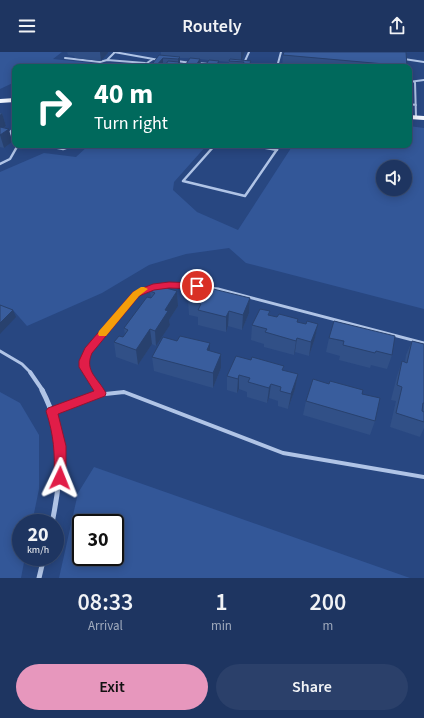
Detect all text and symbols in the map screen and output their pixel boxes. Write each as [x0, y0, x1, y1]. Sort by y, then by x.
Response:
text: Routely [182, 14, 242, 39]
icon: menu [16, 15, 38, 37]
icon: share [386, 15, 408, 37]
text: 40 m [94, 74, 153, 114]
icon: right [28, 80, 80, 132]
text: Turn right [94, 111, 168, 136]
map controls [376, 160, 412, 196]
button: sound [376, 160, 412, 196]
pin [180, 269, 214, 303]
icon: arrive [186, 275, 208, 297]
position arrow [39, 457, 81, 499]
speed limit sign: 30 [72, 514, 124, 566]
text: 20 [27, 521, 49, 549]
text: km/h [27, 543, 49, 557]
text: 08:33 [78, 585, 133, 620]
text: 1 [215, 585, 228, 620]
text: 200 [310, 585, 346, 620]
text: Arrival [88, 617, 123, 635]
text: min [211, 617, 232, 635]
text: m [323, 617, 333, 635]
button: Exit [16, 664, 208, 710]
button: Share [216, 664, 408, 710]

